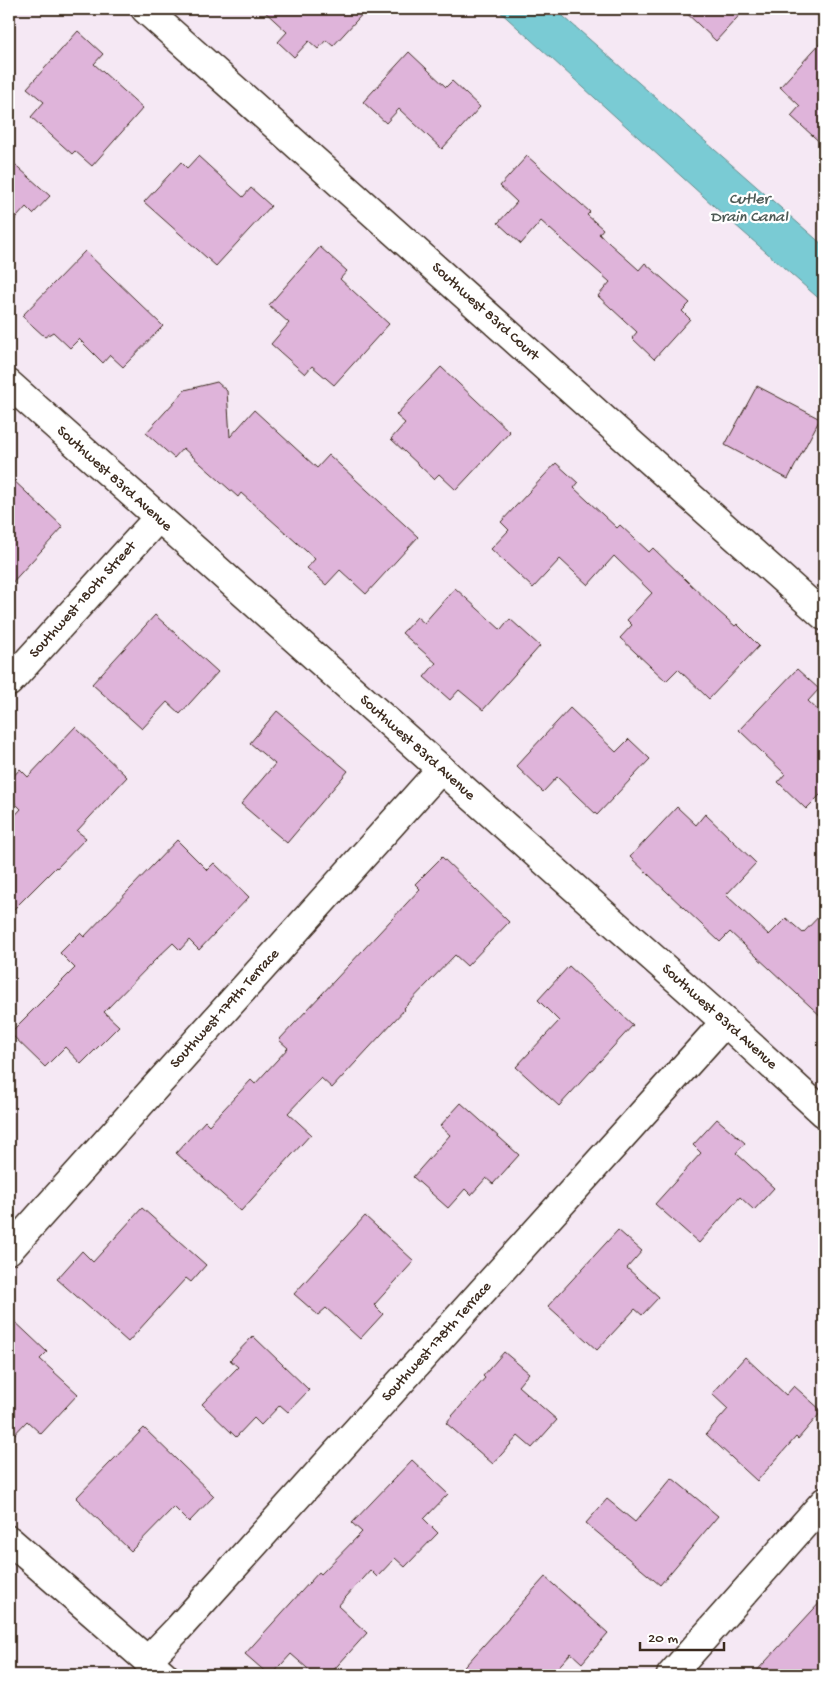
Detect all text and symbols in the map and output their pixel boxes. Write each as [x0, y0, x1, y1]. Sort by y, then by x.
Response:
water label: Cutler Drain Canal [710, 191, 789, 228]
street label: Southwest 83rd Court [427, 259, 544, 366]
street label: Southwest 83rd Avenue [53, 422, 176, 536]
street label: Southwest 180th Street [26, 536, 141, 662]
street label: Southwest 83rd Avenue [356, 691, 479, 805]
street label: Southwest 179th Terrace [166, 945, 284, 1073]
street label: Southwest 83rd Avenue [658, 960, 781, 1074]
street label: Southwest 178th Terrace [378, 1278, 496, 1406]
scale bar [640, 1619, 724, 1651]
text: 20 m [648, 1630, 678, 1648]

